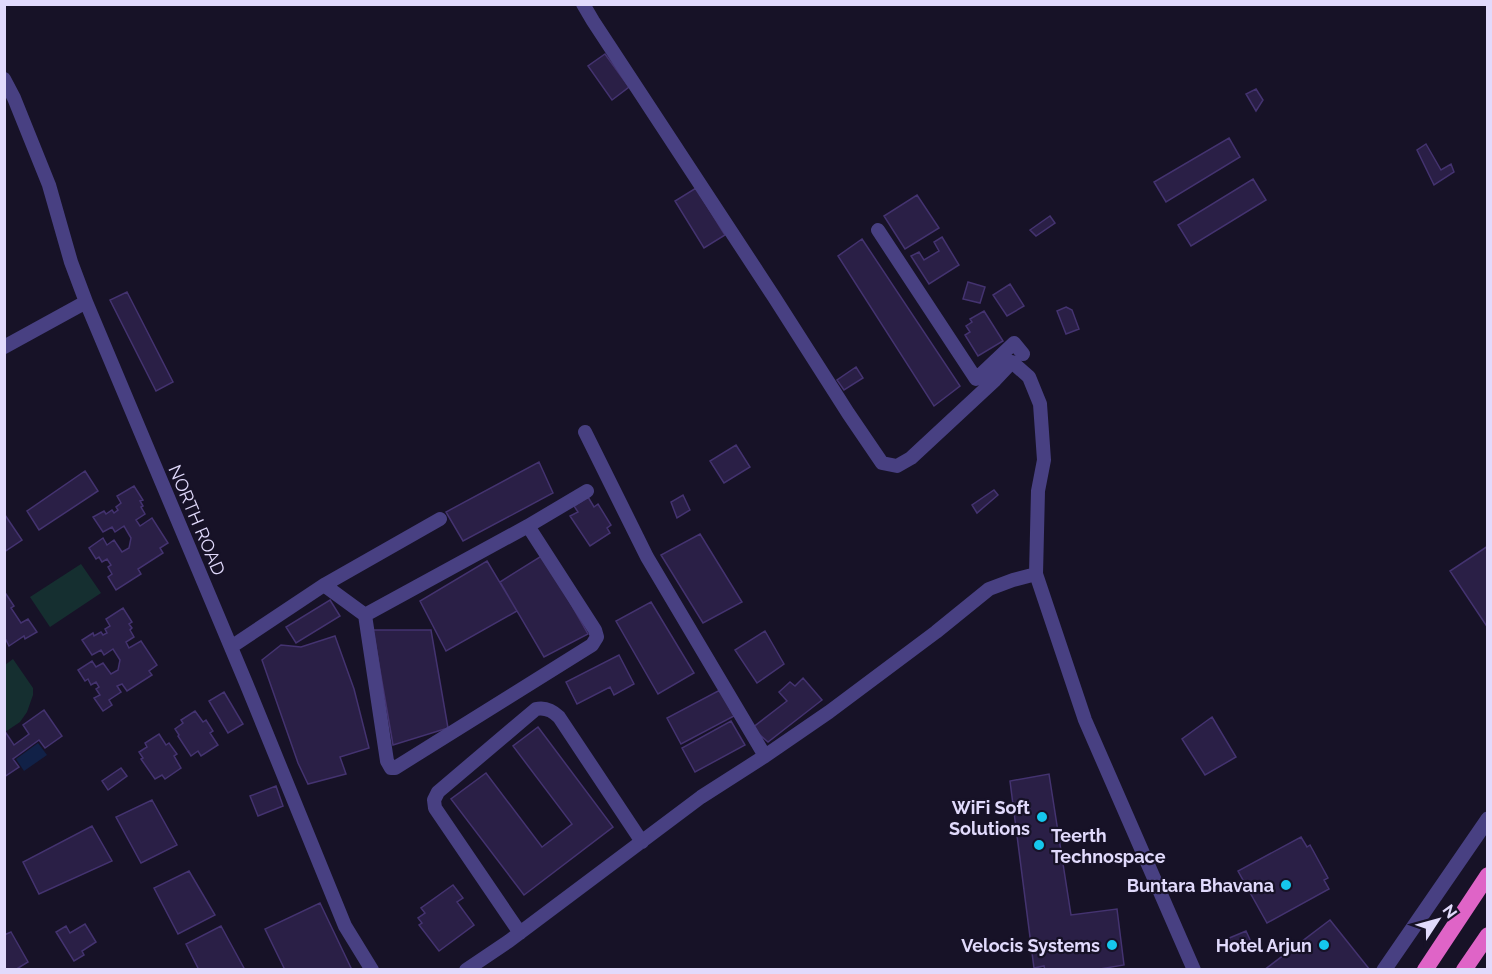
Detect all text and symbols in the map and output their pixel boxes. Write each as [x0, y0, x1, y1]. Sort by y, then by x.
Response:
street label: NORTH ROAD [164, 462, 230, 578]
place label: WiFi Soft Solutions [949, 797, 1030, 839]
marker: WiFi Soft Solutions [1035, 810, 1049, 824]
place label: Teerth Technospace [1051, 825, 1166, 867]
marker: Teerth Technospace [1032, 838, 1046, 852]
place label: Buntara Bhavana [1127, 875, 1274, 896]
marker: Buntara Bhavana [1279, 878, 1293, 892]
north arrow [1408, 890, 1468, 950]
text: N [1438, 901, 1461, 922]
place label: Velocis Systems [961, 935, 1100, 956]
place label: Hotel Arjun [1216, 935, 1312, 956]
marker: Velocis Systems [1105, 938, 1119, 952]
marker: Hotel Arjun [1317, 938, 1331, 952]

